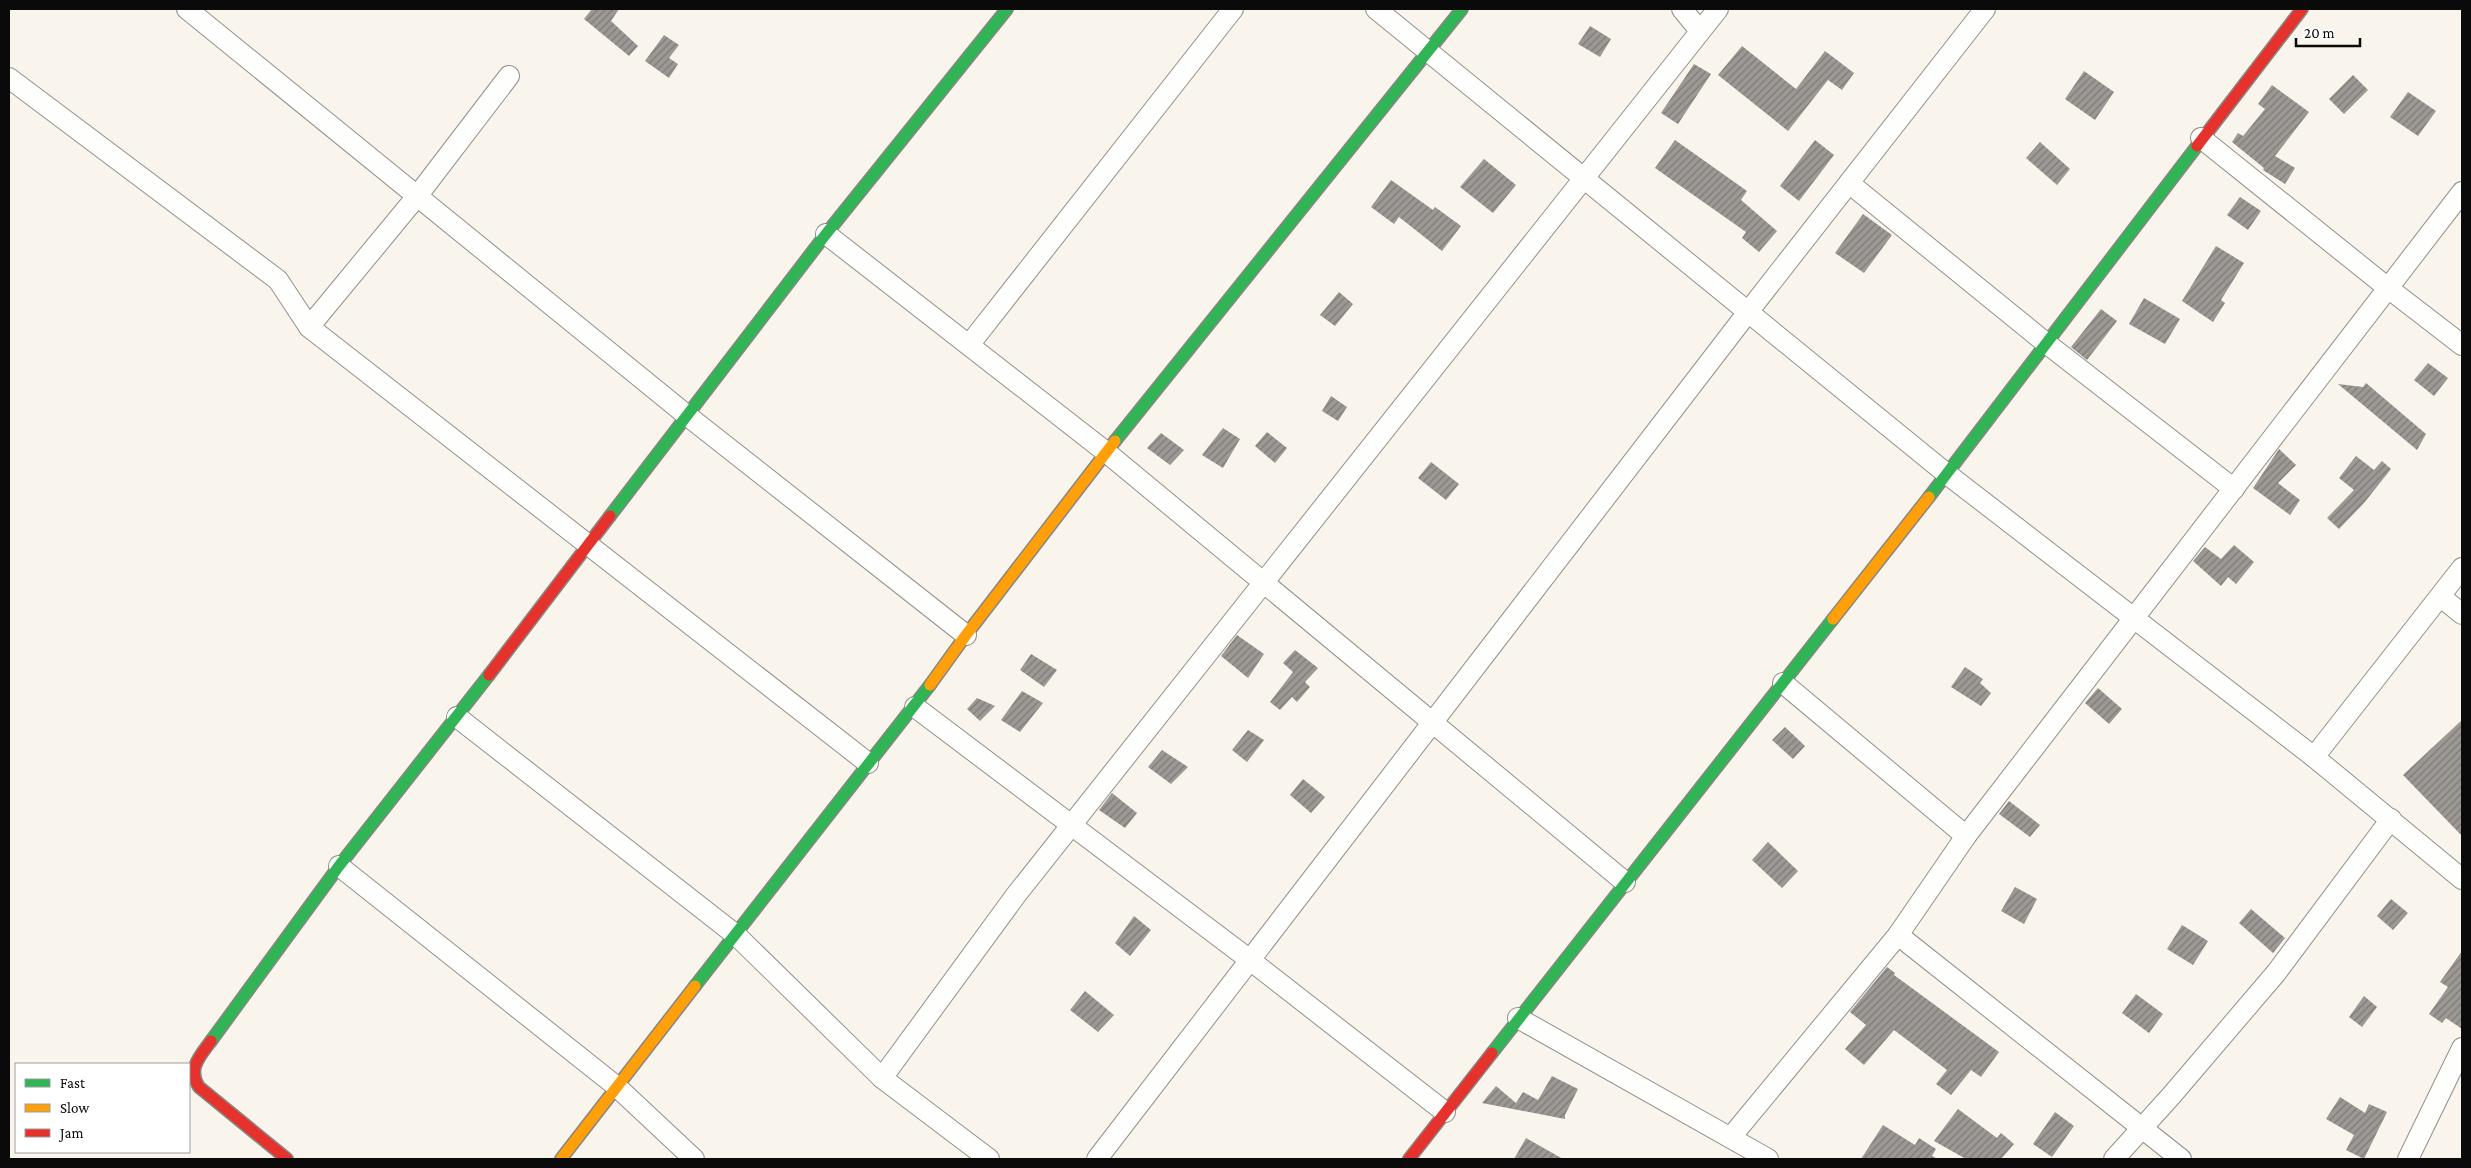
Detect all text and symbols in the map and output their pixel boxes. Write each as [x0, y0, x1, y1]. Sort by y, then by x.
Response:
scale bar [2296, 15, 2360, 47]
text: 20 m [2304, 25, 2335, 41]
legend [15, 1063, 190, 1153]
text: Fast [60, 1075, 86, 1091]
text: Slow [60, 1100, 90, 1116]
text: Jam [58, 1125, 83, 1142]

